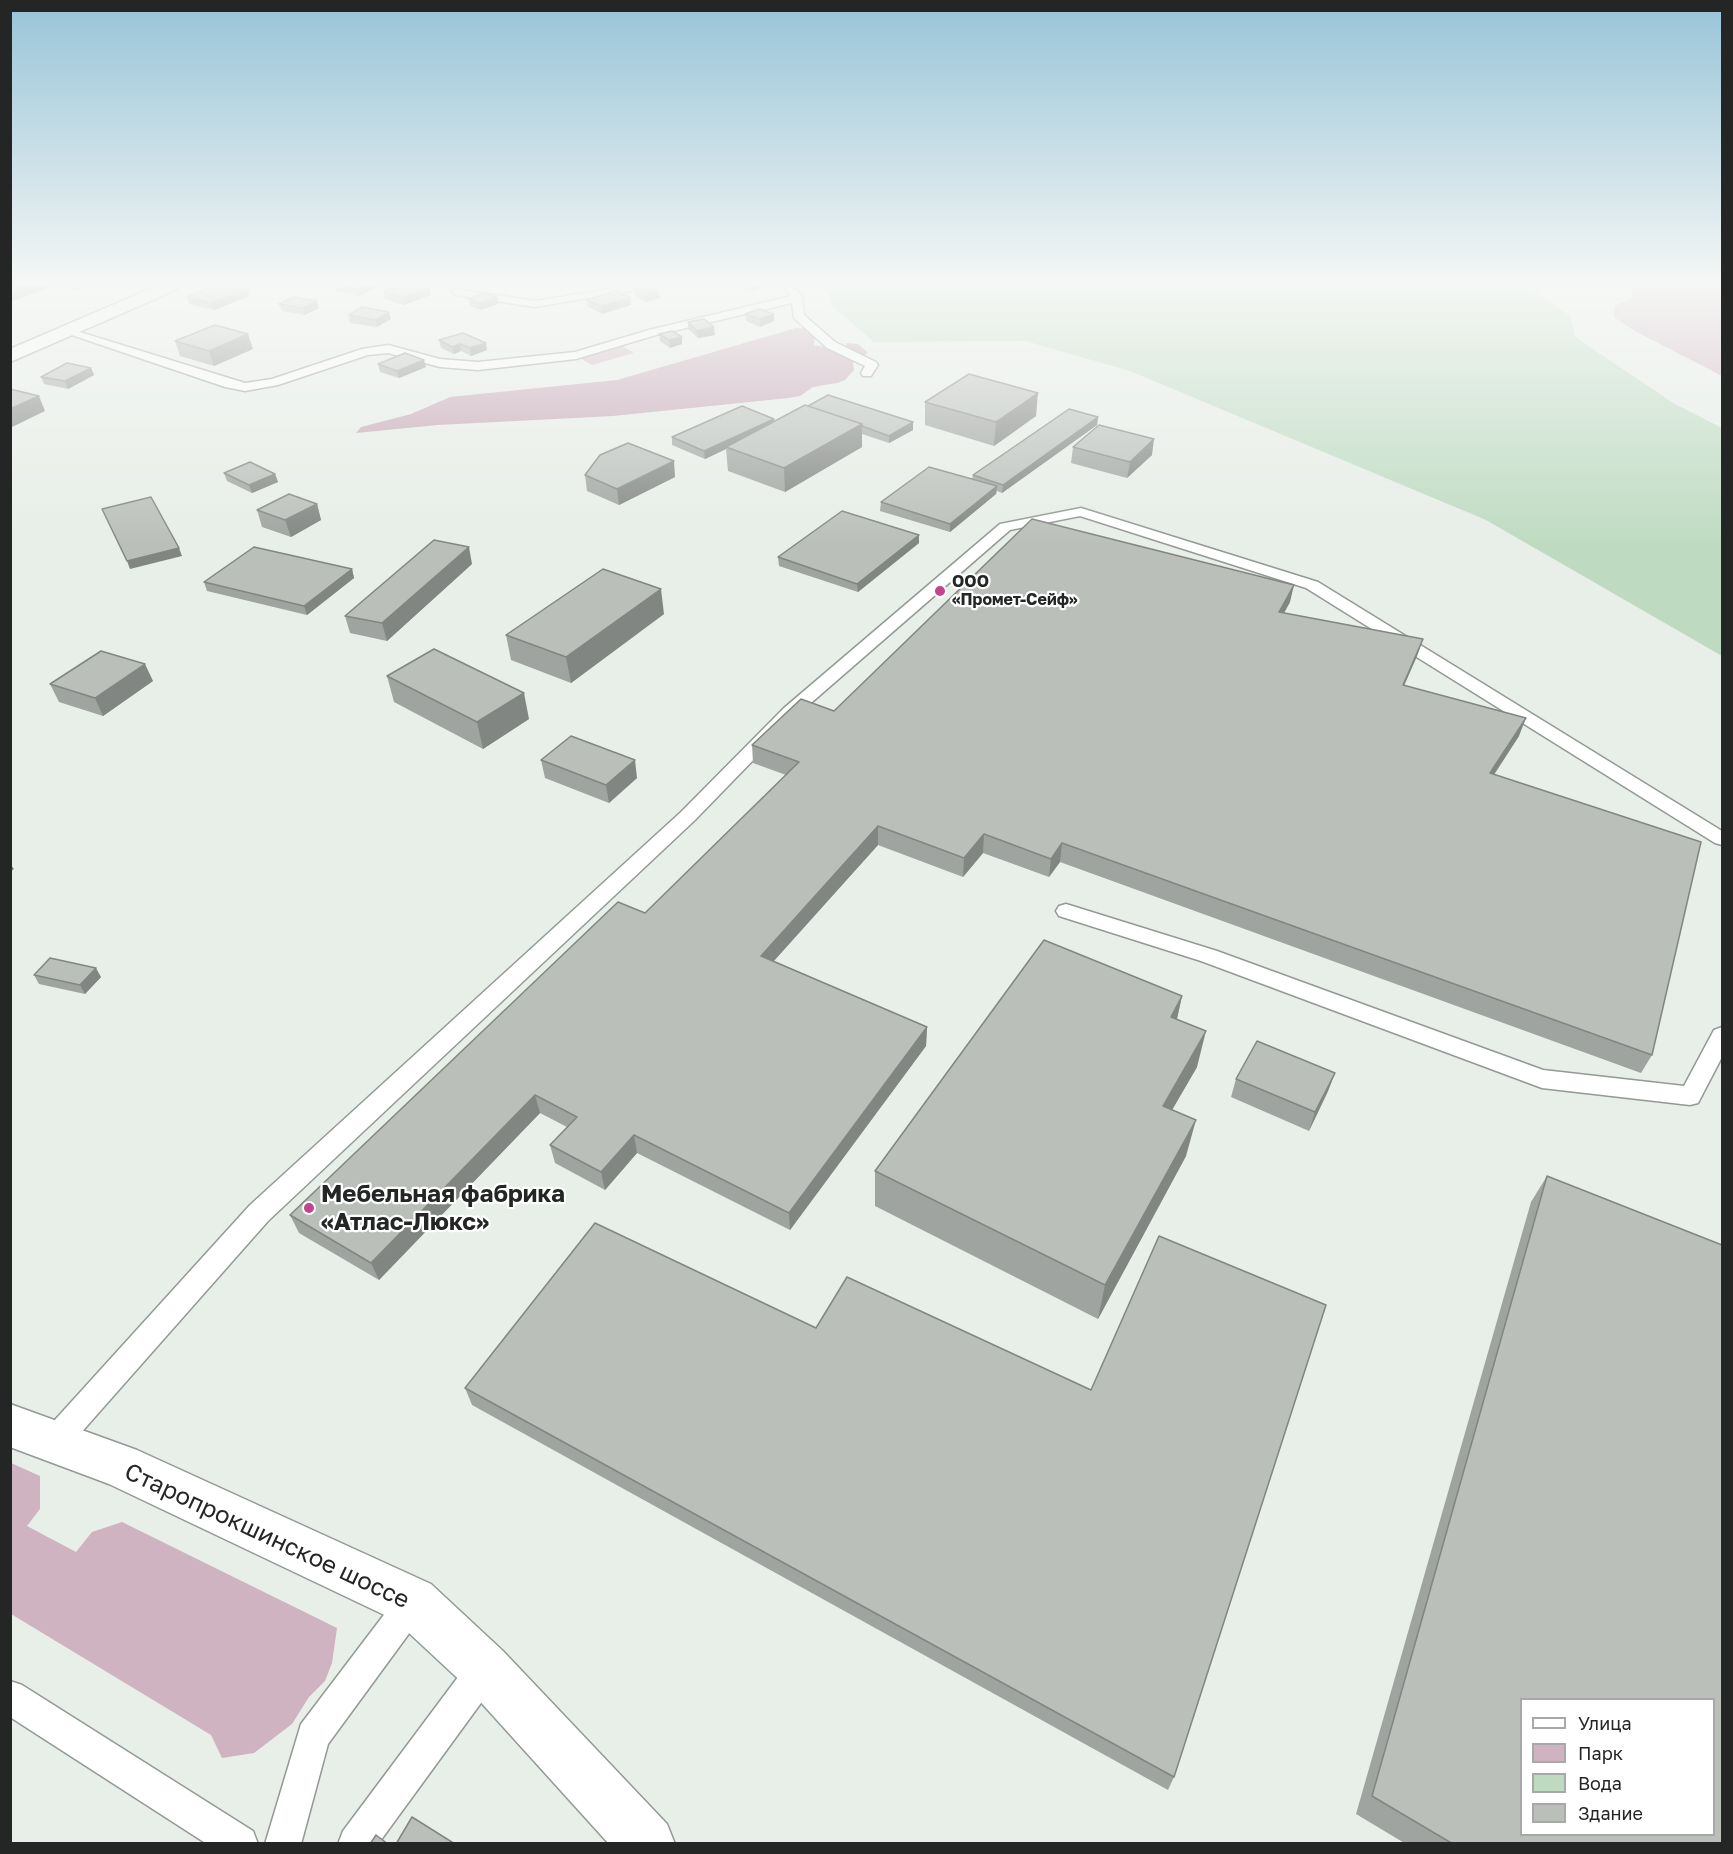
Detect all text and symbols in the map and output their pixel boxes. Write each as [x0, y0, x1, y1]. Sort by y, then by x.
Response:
place label: ООО «Промет-Сейф» [952, 572, 1078, 610]
marker: ООО «Промет-Сейф» [933, 584, 947, 598]
place label: Мебельная фабрика «Атлас-Люкс» [321, 1180, 565, 1236]
marker: Мебельная фабрика «Атлас-Люкс» [302, 1201, 316, 1215]
street label: Старопрокшинское шоссе [120, 1457, 414, 1615]
legend [1520, 1698, 1715, 1836]
text: Улица [1578, 1712, 1632, 1734]
text: Парк [1578, 1742, 1623, 1764]
text: Вода [1578, 1772, 1622, 1794]
text: Здание [1578, 1802, 1643, 1824]

